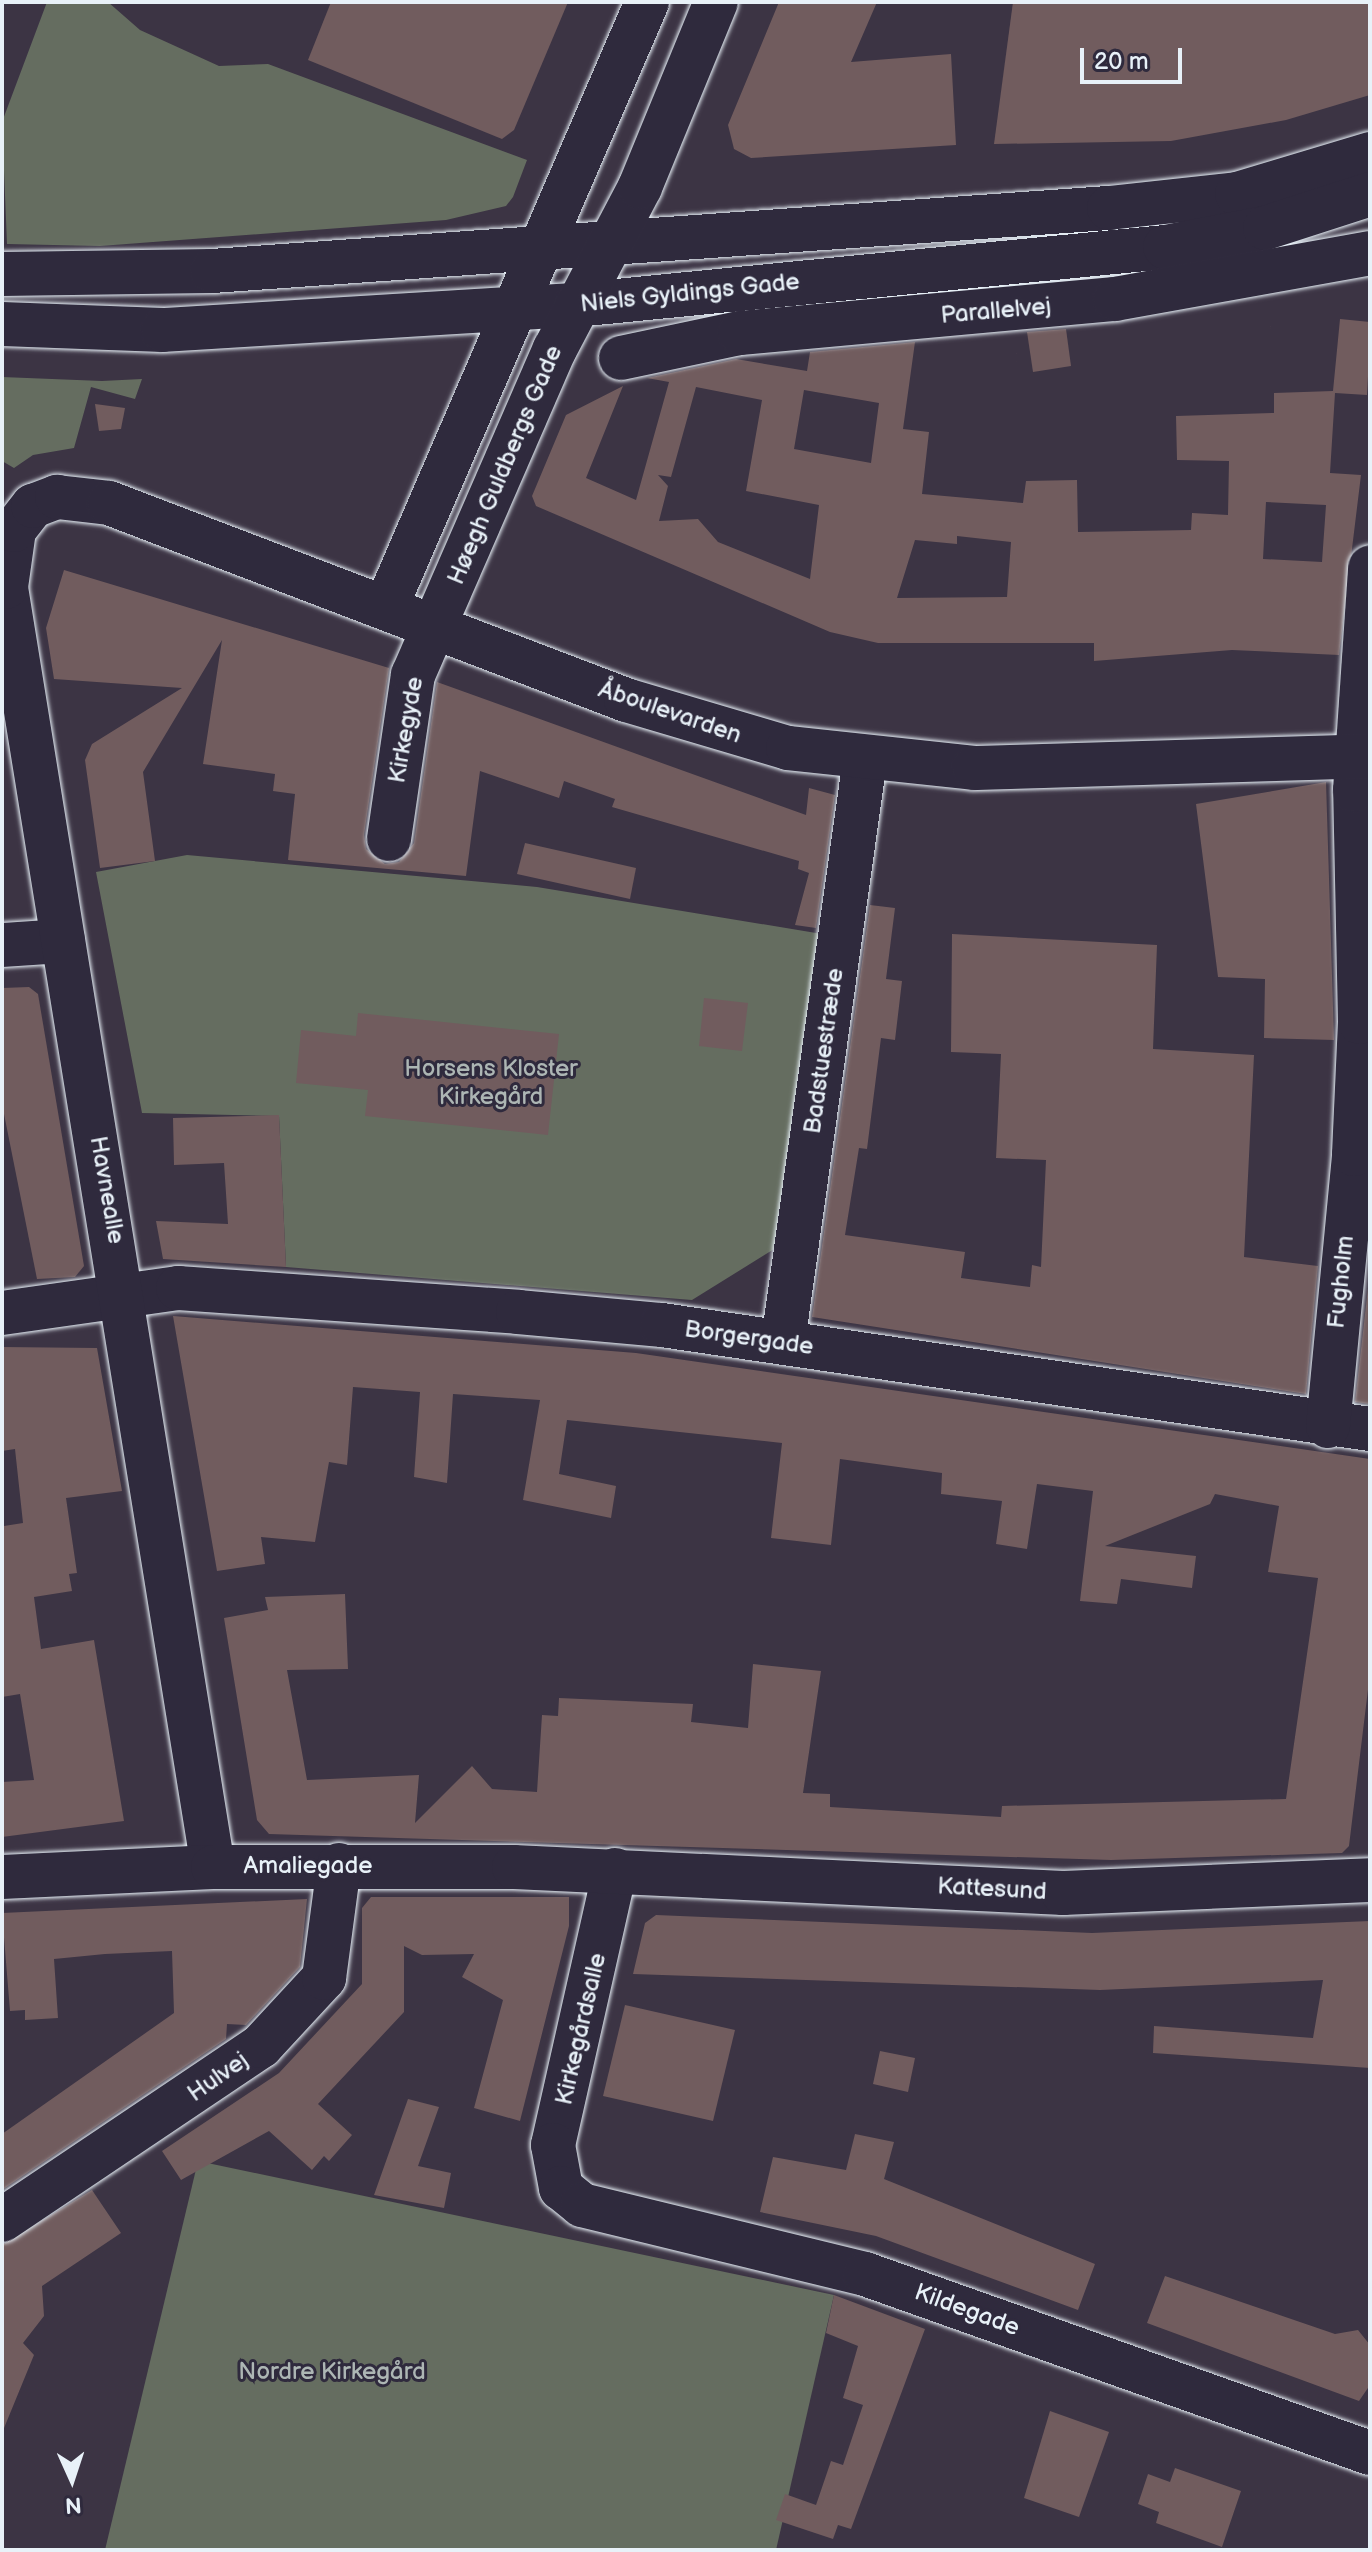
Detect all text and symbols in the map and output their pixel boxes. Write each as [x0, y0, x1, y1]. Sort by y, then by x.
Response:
scale bar [1084, 32, 1186, 82]
text: 20 m [1094, 47, 1149, 76]
street label: Niels Gyldings Gade [579, 267, 801, 319]
street label: Parallelvej [940, 292, 1052, 330]
street label: Høegh Guldbergs Gade [442, 341, 568, 589]
street label: Åboulevarden [595, 674, 745, 750]
street label: Kirkegyde [382, 675, 430, 785]
street label: Badstuestræde [798, 966, 850, 1136]
park label: Horsens Kloster Kirkegård [404, 1055, 578, 1111]
street label: Havnealle [83, 1134, 131, 1246]
street label: Fugholm [1322, 1234, 1360, 1330]
street label: Borgergade [683, 1315, 815, 1361]
street label: Amaliegade [244, 1852, 372, 1880]
street label: Kattesund [937, 1872, 1047, 1906]
street label: Kirkegårdsalle [550, 1950, 612, 2108]
street label: Hulvej [182, 2046, 254, 2108]
street label: Kildegade [911, 2278, 1023, 2342]
park label: Nordre Kirkegård [238, 2358, 426, 2386]
north arrow [32, 2440, 112, 2520]
text: N [64, 2491, 82, 2518]

